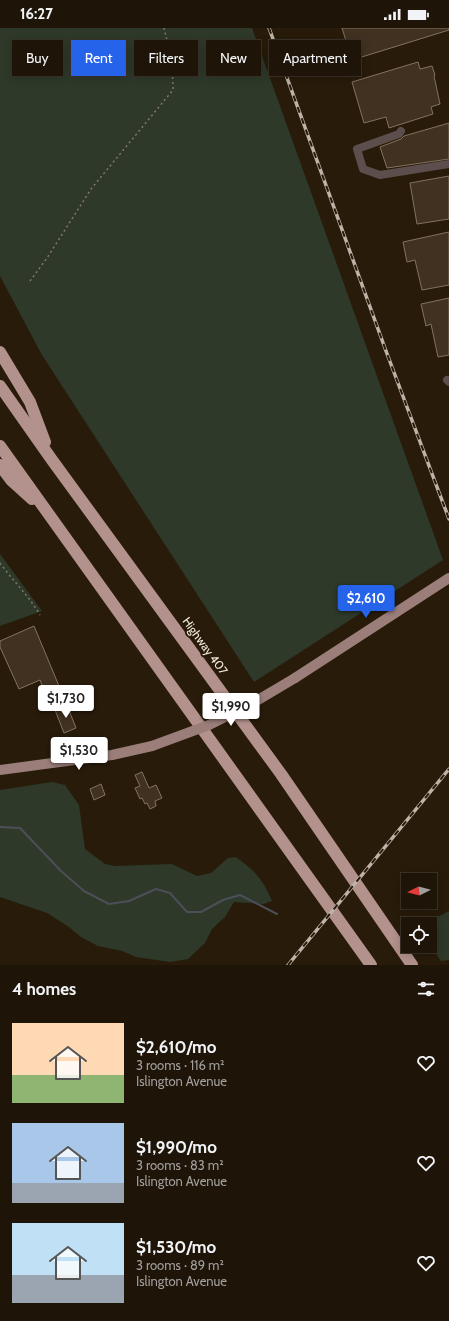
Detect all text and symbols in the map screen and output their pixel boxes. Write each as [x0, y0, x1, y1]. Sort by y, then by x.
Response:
text: 16:27 [20, 5, 53, 23]
chip: Buy [12, 40, 63, 76]
chip: Rent [71, 40, 126, 76]
chip: Filters [134, 40, 198, 76]
chip: New [206, 40, 261, 76]
chip: Apartment [269, 40, 361, 76]
pin: $2,610 [333, 585, 399, 619]
text: $2,610 [347, 590, 385, 606]
street label: Highway 407 [180, 614, 231, 677]
pin: $1,730 [33, 685, 99, 719]
text: $1,730 [47, 690, 85, 706]
pin: $1,990 [198, 693, 264, 727]
text: $1,990 [212, 698, 250, 714]
pin: $1,530 [46, 737, 112, 771]
text: $1,530 [60, 742, 98, 758]
north arrow [401, 873, 437, 909]
map controls [401, 873, 437, 953]
button: locate [401, 917, 437, 953]
icon: filters [415, 978, 437, 1000]
text: 4 homes [12, 979, 76, 999]
text: $2,610/mo [136, 1037, 217, 1057]
icon: home [44, 1039, 92, 1087]
icon: heart [415, 1052, 437, 1074]
text: 3 rooms · 116 m² [136, 1057, 224, 1073]
text: Islington Avenue [136, 1073, 227, 1089]
text: $1,990/mo [136, 1137, 217, 1157]
icon: home [44, 1139, 92, 1187]
icon: heart [415, 1152, 437, 1174]
text: 3 rooms · 83 m² [136, 1157, 223, 1173]
text: Islington Avenue [136, 1173, 227, 1189]
text: $1,530/mo [136, 1237, 216, 1257]
icon: home [44, 1239, 92, 1287]
icon: heart [415, 1252, 437, 1274]
text: 3 rooms · 89 m² [136, 1257, 224, 1273]
text: Islington Avenue [136, 1273, 227, 1289]

